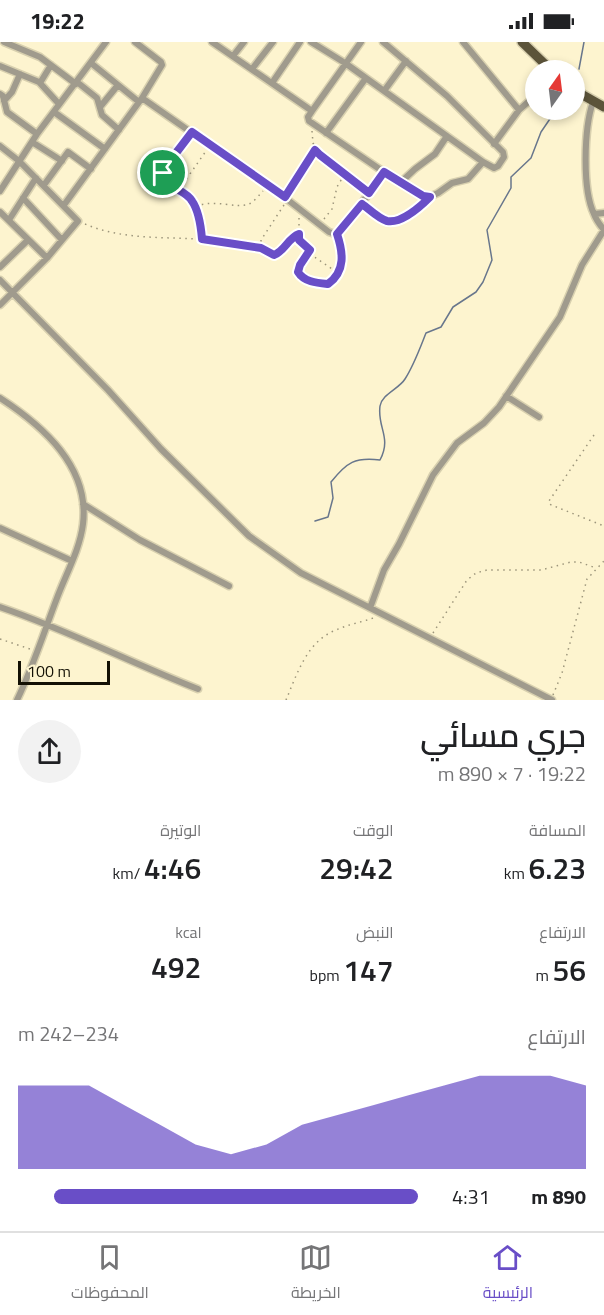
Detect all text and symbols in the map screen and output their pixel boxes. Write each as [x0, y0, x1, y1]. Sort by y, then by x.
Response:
text: 19:22 [30, 4, 85, 38]
north arrow [525, 60, 585, 120]
map controls [525, 60, 585, 120]
pin [137, 147, 188, 198]
icon: arrive [146, 156, 179, 189]
scale bar [18, 658, 110, 686]
text: 100 m [27, 659, 71, 683]
text: جري مسائي [420, 710, 586, 760]
button: share [18, 720, 81, 783]
text: 19:22 · 7 × 890 m [438, 758, 586, 789]
text: الوتيرة [160, 818, 201, 842]
text: الوقت [353, 818, 394, 842]
text: المسافة [529, 818, 586, 842]
text: 4:46 [144, 845, 201, 891]
text: 29:42 [319, 845, 394, 891]
text: 6.23 [528, 845, 586, 891]
text: /km [113, 861, 144, 885]
text: km [504, 861, 528, 885]
text: kcal [175, 920, 201, 944]
text: النبض [356, 920, 394, 944]
text: الارتفاع [539, 920, 586, 944]
text: 492 [151, 944, 201, 990]
text: 147 [343, 947, 394, 993]
text: 56 [552, 947, 586, 993]
text: bpm [310, 963, 343, 987]
text: m [535, 963, 552, 987]
text: 234–242 m [18, 1018, 119, 1049]
text: الارتفاع [527, 1021, 586, 1052]
text: 4:31 [452, 1181, 490, 1212]
text: 890 m [531, 1181, 586, 1212]
tab: المحفوظات [71, 1241, 149, 1307]
tab: الخريطة [291, 1241, 341, 1307]
tab: الرئيسية [483, 1241, 533, 1307]

